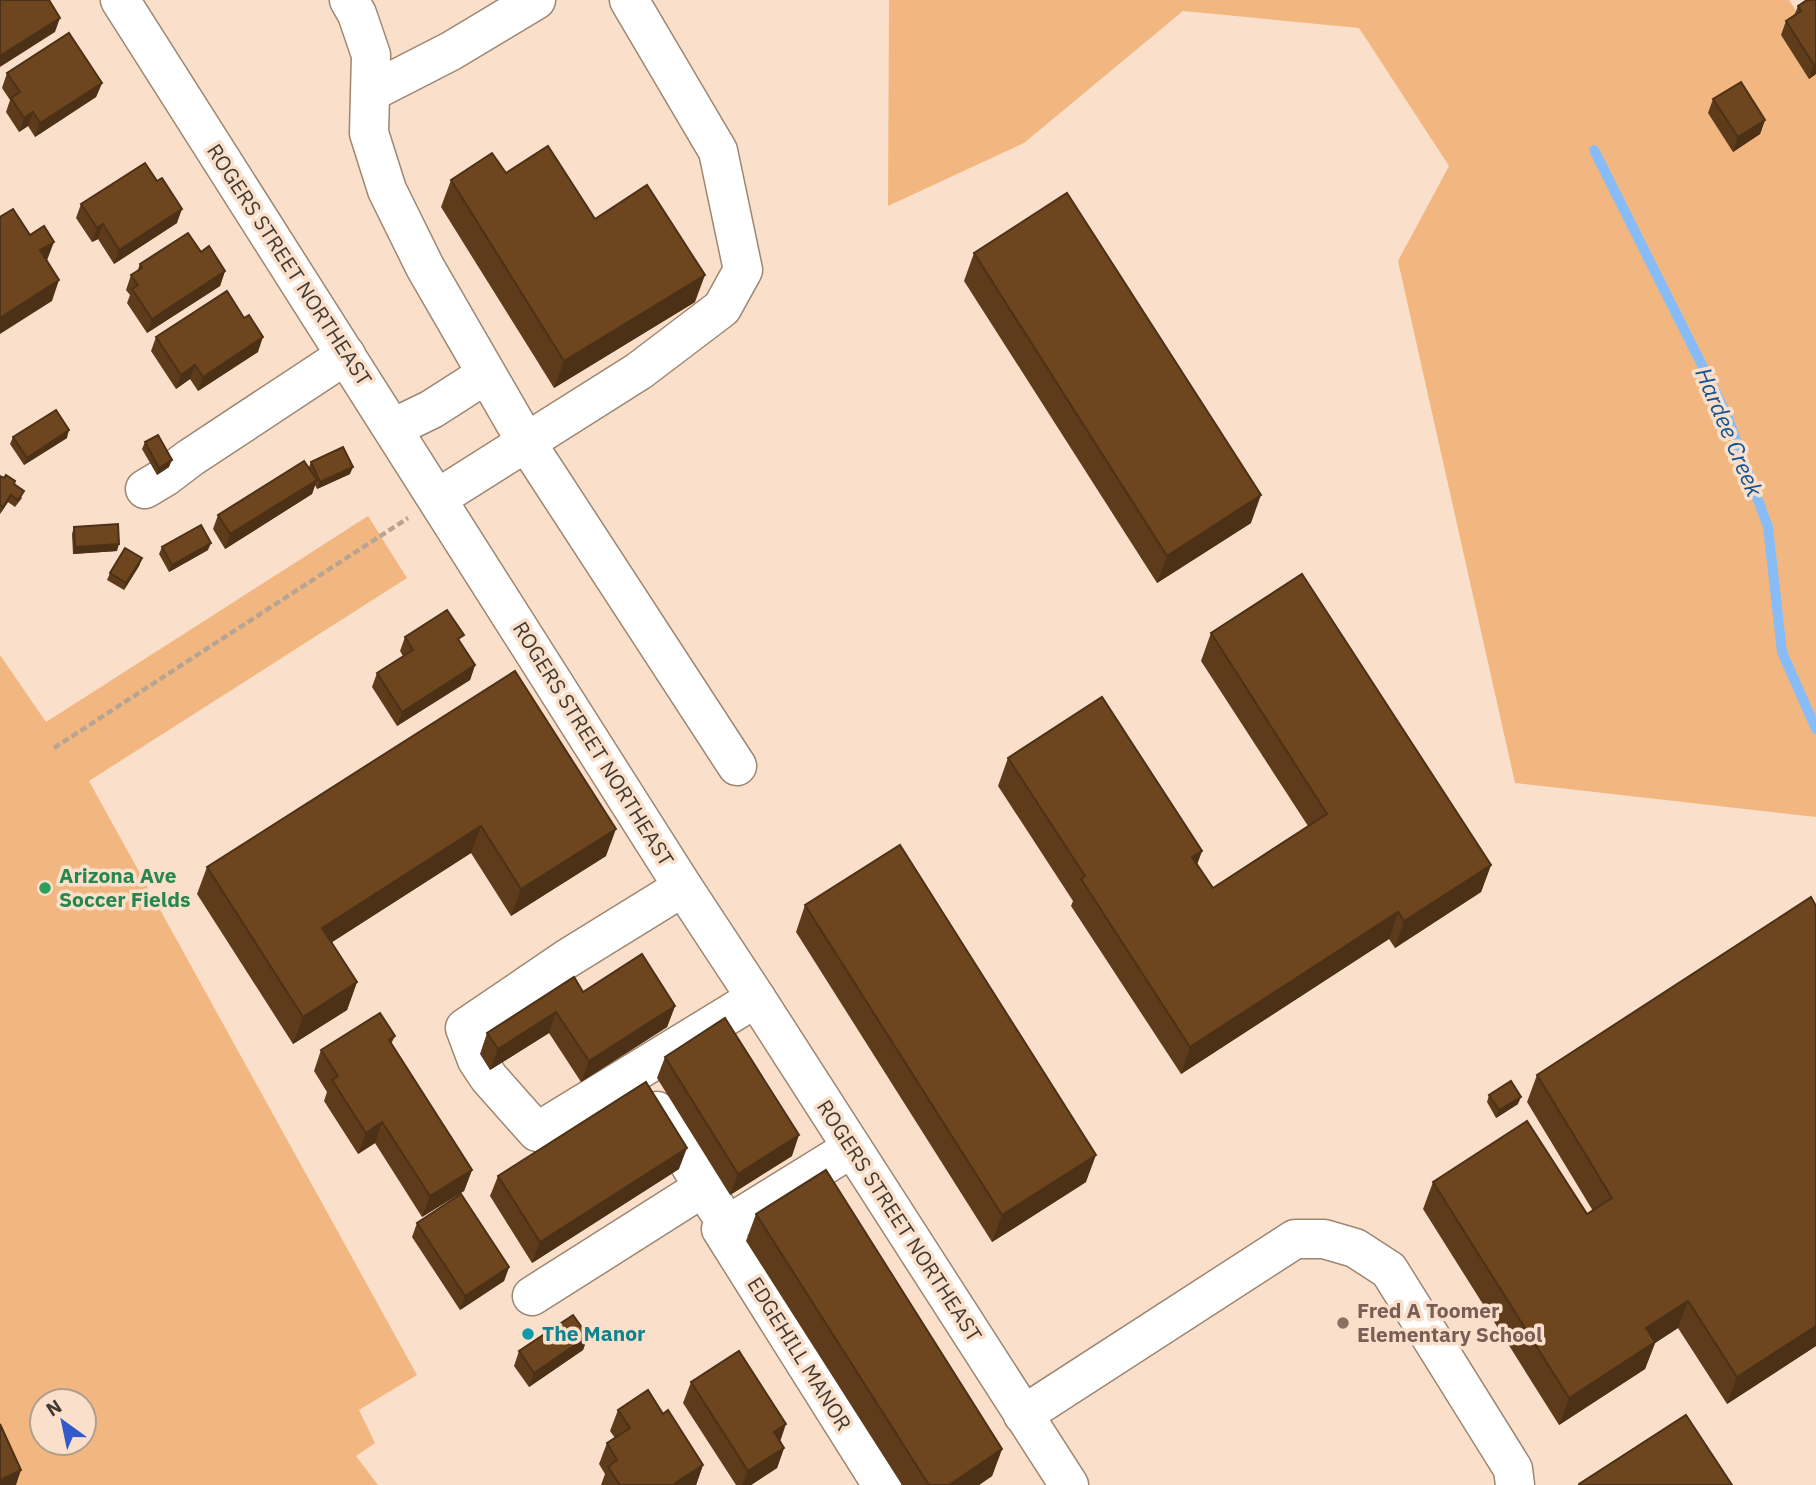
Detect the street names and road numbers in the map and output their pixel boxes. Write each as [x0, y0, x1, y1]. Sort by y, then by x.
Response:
street label: ROGERS STREET NORTHEAST [201, 138, 379, 391]
street label: ROGERS STREET NORTHEAST [507, 616, 681, 871]
street label: ROGERS STREET NORTHEAST [811, 1094, 989, 1347]
street label: EDGEHILL MANOR [741, 1271, 858, 1436]

